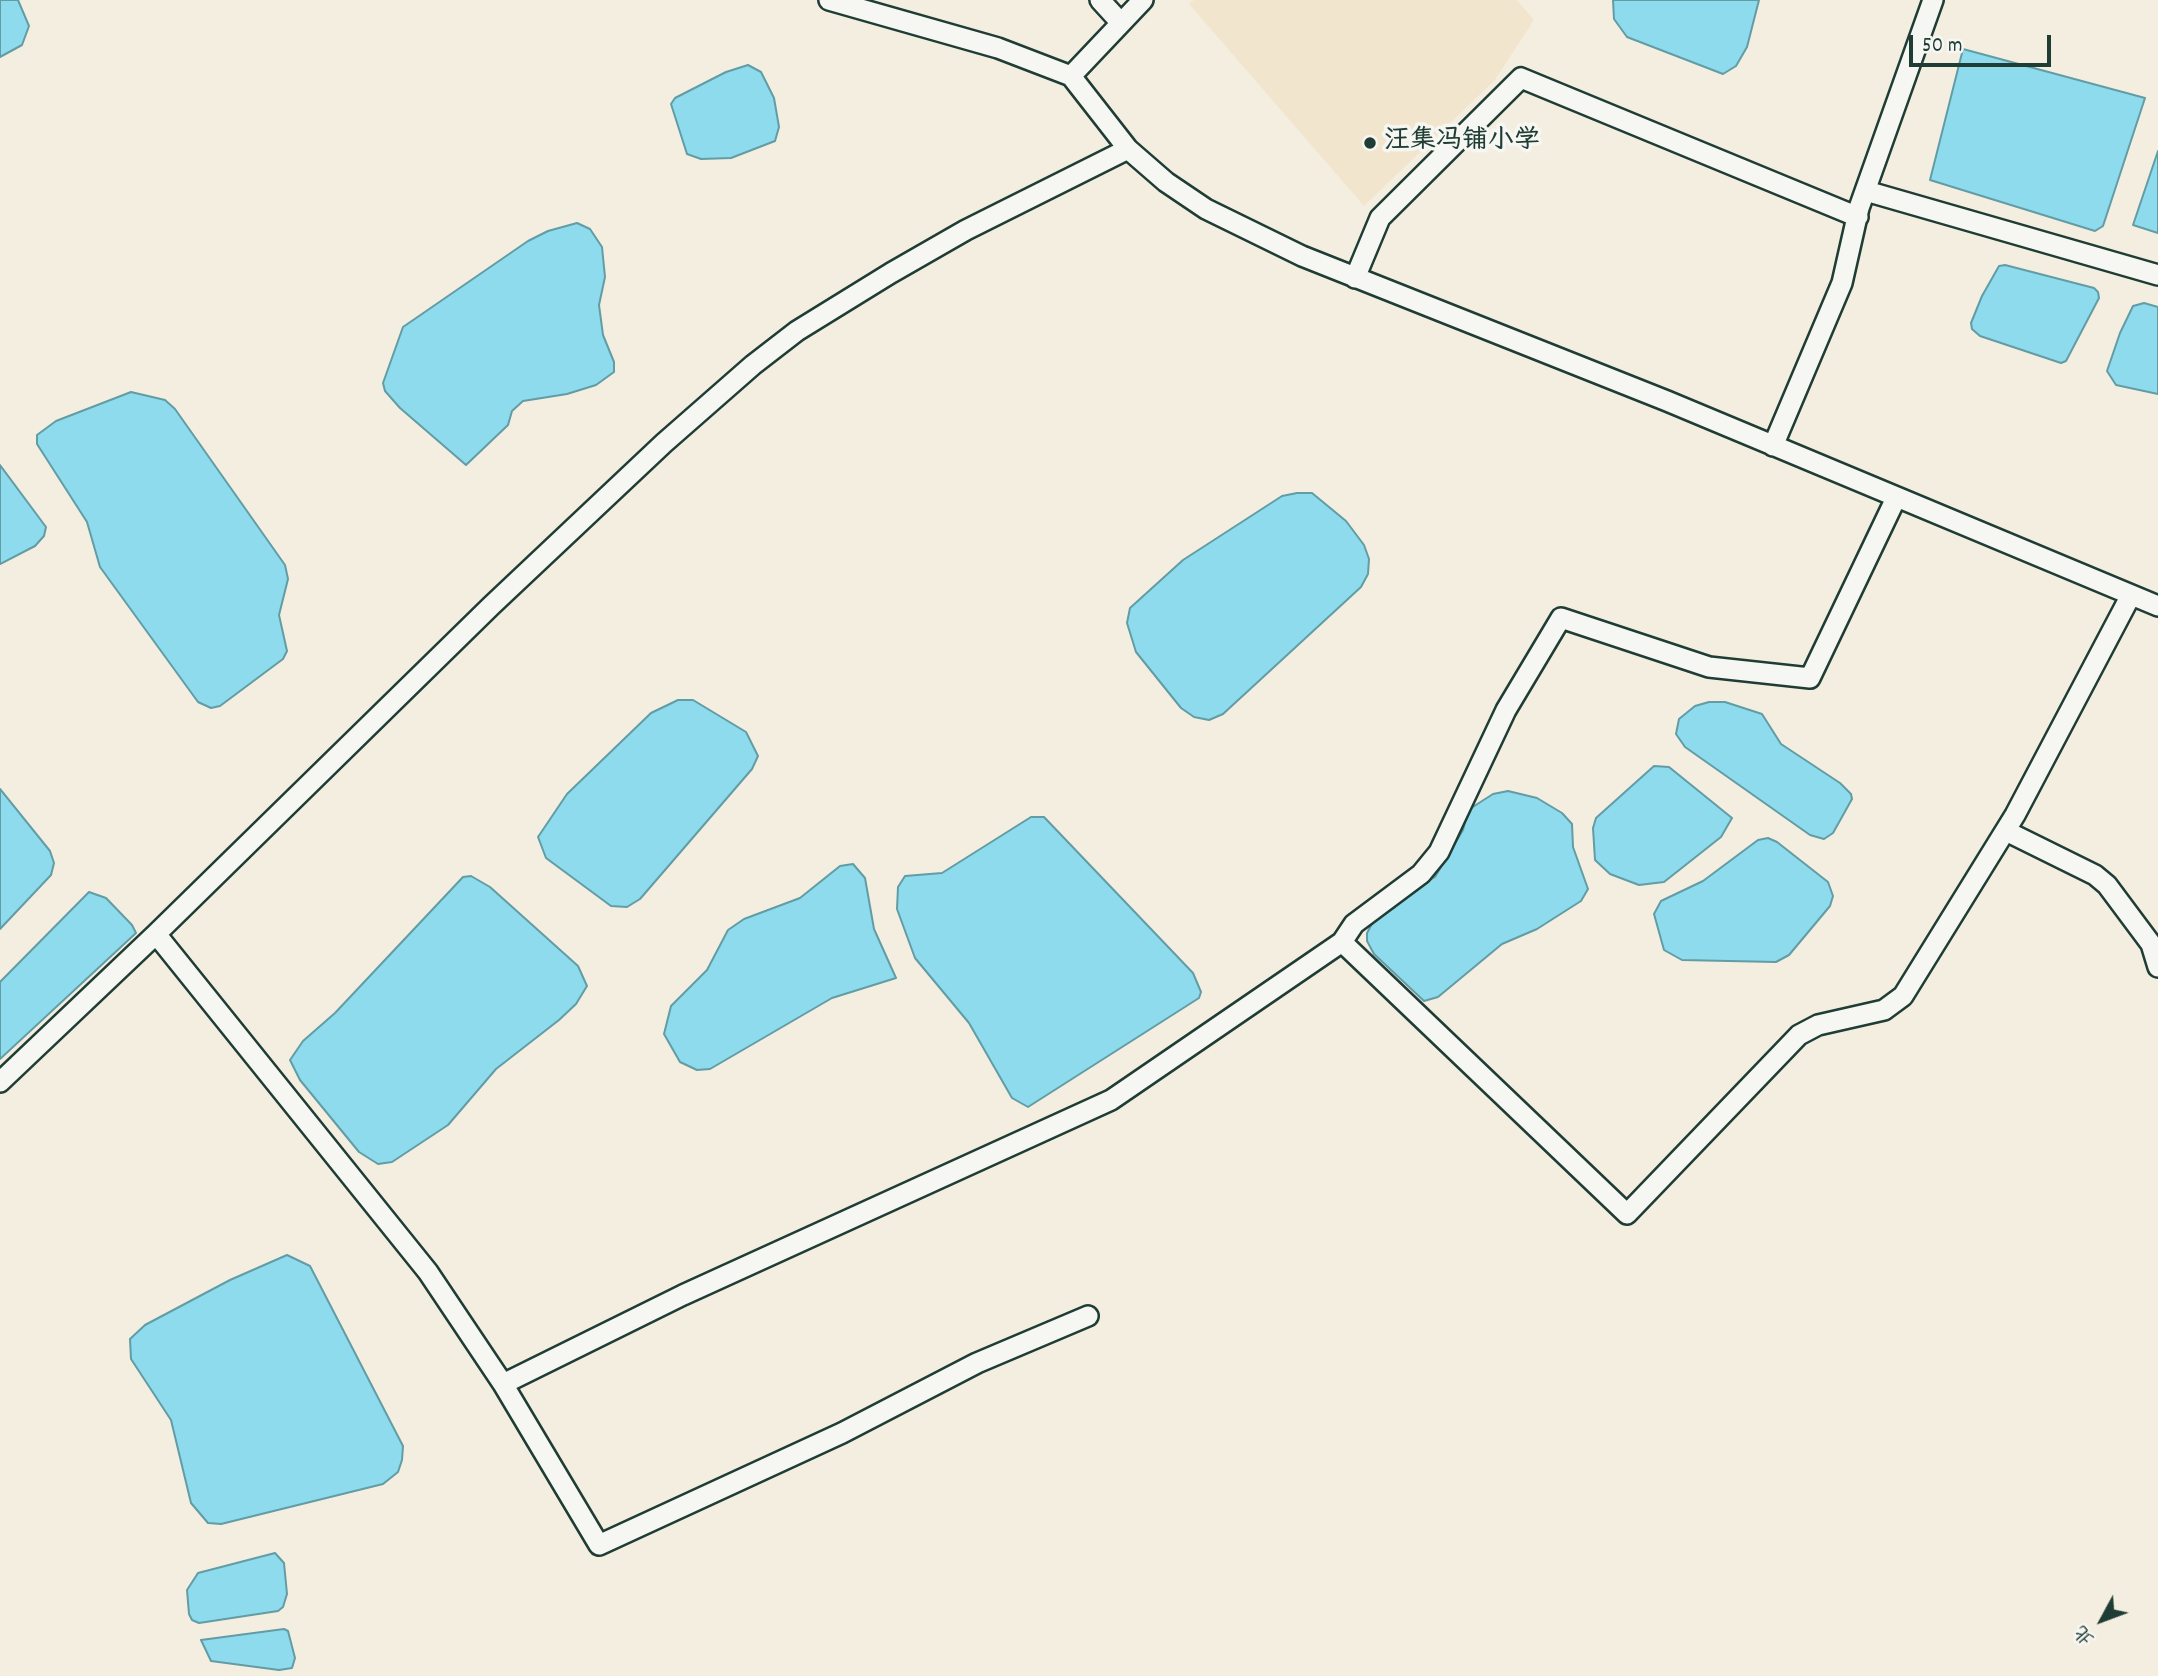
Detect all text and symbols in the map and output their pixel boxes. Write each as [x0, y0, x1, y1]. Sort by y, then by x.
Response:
scale bar [1913, 21, 2055, 65]
text: 50 m [1922, 32, 1962, 62]
place label: 汪集冯铺小学 [1384, 127, 1540, 159]
marker: 汪集冯铺小学 [1362, 135, 1378, 151]
north arrow [2067, 1585, 2137, 1655]
text: 北 [2069, 1618, 2102, 1650]

